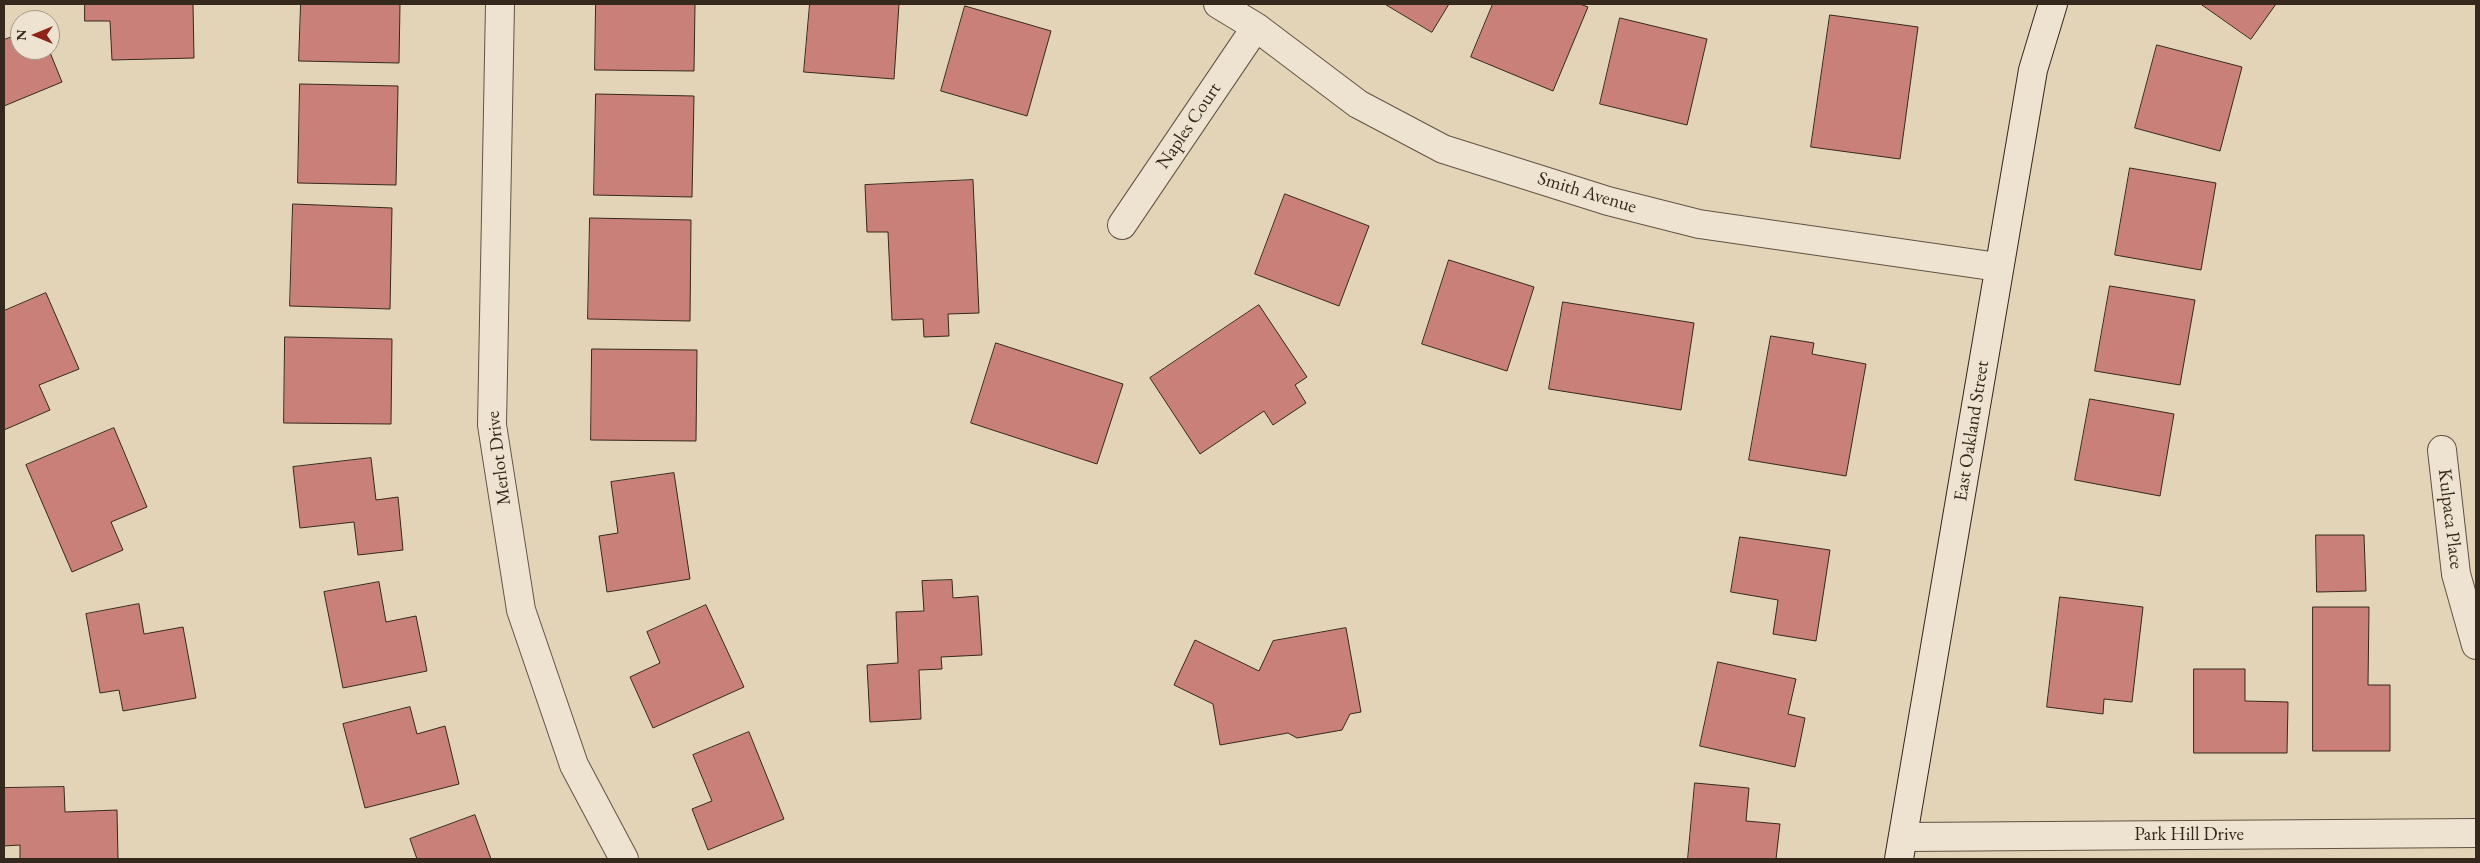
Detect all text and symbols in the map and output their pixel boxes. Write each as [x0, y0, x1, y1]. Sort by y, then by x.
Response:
north arrow [10, 10, 60, 60]
text: N [12, 29, 30, 41]
street label: Naples Court [1152, 78, 1226, 174]
street label: Smith Avenue [1535, 167, 1639, 219]
street label: East Oakland Street [1950, 359, 1994, 503]
street label: Merlot Drive [482, 410, 516, 506]
street label: Kulpaca Place [2433, 468, 2467, 570]
street label: Park Hill Drive [2134, 824, 2244, 846]

